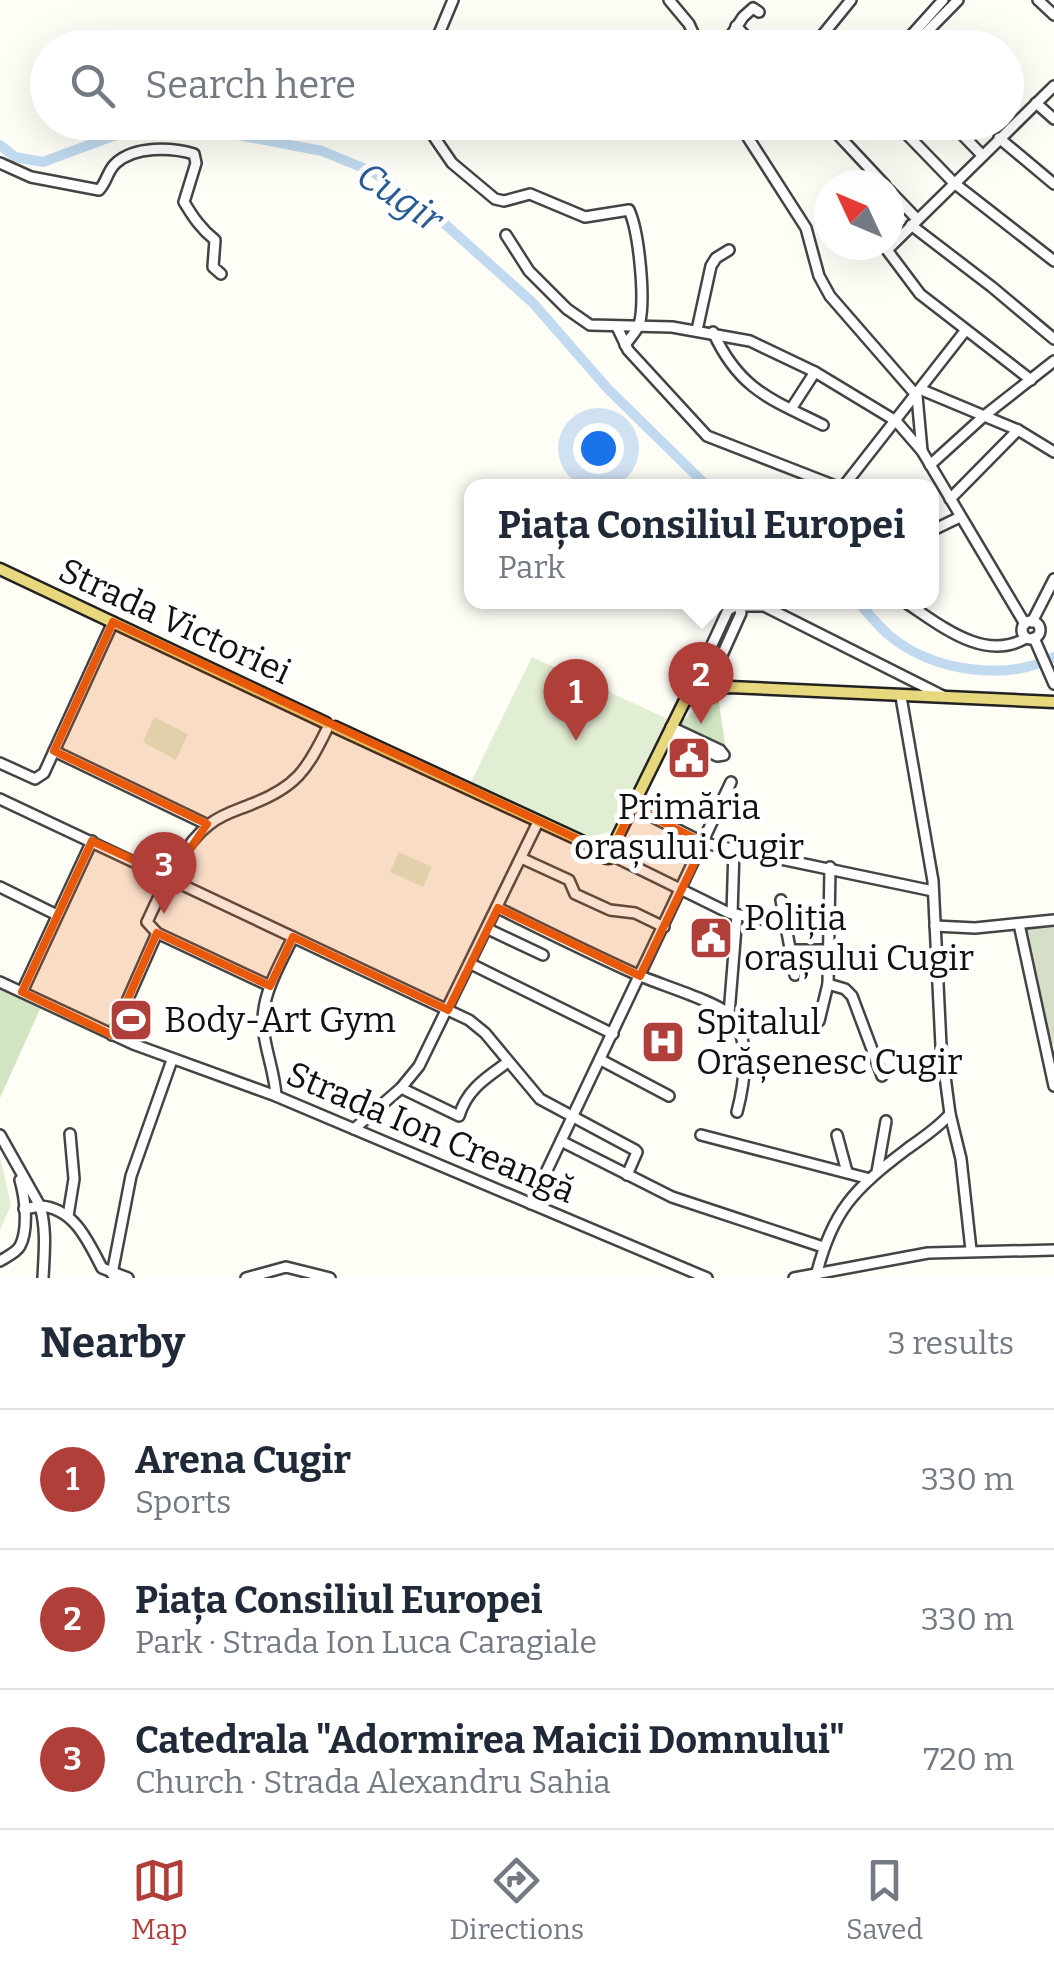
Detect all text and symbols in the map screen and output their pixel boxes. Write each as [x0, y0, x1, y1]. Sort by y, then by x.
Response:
search box [30, 30, 1024, 140]
icon: search [65, 58, 120, 113]
text: Search here [145, 62, 356, 108]
water label: Cugir [348, 152, 453, 243]
north arrow [814, 170, 904, 260]
your location [573, 423, 624, 474]
popup [464, 479, 939, 609]
text: Piața Consiliul Europei [498, 502, 905, 548]
text: Park [498, 548, 565, 586]
street label: Strada Victoriei [52, 549, 298, 693]
pin: 2 [668, 642, 734, 724]
pin: 1 [544, 658, 608, 741]
public building icon: Primăria orașului Cugir [666, 735, 712, 781]
place label: Primăria orașului Cugir [574, 786, 804, 869]
pin: 3 [132, 832, 196, 914]
place label: Poliția orașului Cugir [744, 897, 974, 980]
public building icon: Poliția orașului Cugir [688, 915, 734, 961]
sports icon: Body-Art Gym [108, 997, 154, 1043]
place label: Body-Art Gym [164, 999, 396, 1041]
place label: Spitalul Orășenesc Cugir [696, 1001, 963, 1084]
hospital icon: Spitalul Orășenesc Cugir [640, 1019, 686, 1065]
street label: Strada Ion Creangă [281, 1052, 581, 1212]
text: Nearby [40, 1318, 185, 1368]
text: 3 results [888, 1324, 1014, 1362]
text: Arena Cugir [135, 1437, 351, 1483]
text: 1 [66, 1460, 79, 1498]
text: 330 m [921, 1460, 1014, 1498]
text: Sports [135, 1483, 231, 1521]
text: Piața Consiliul Europei [135, 1577, 543, 1623]
text: 2 [63, 1600, 82, 1638]
text: 330 m [921, 1600, 1014, 1638]
text: Park · Strada Ion Luca Caragiale [135, 1623, 597, 1661]
text: Catedrala "Adormirea Maicii Domnului" [135, 1717, 845, 1763]
text: 3 [63, 1740, 82, 1778]
text: 720 m [923, 1740, 1014, 1778]
text: Church · Strada Alexandru Sahia [135, 1763, 611, 1801]
tab: Map [131, 1853, 187, 1946]
tab: Directions [449, 1853, 584, 1946]
tab: Saved [846, 1853, 923, 1946]

